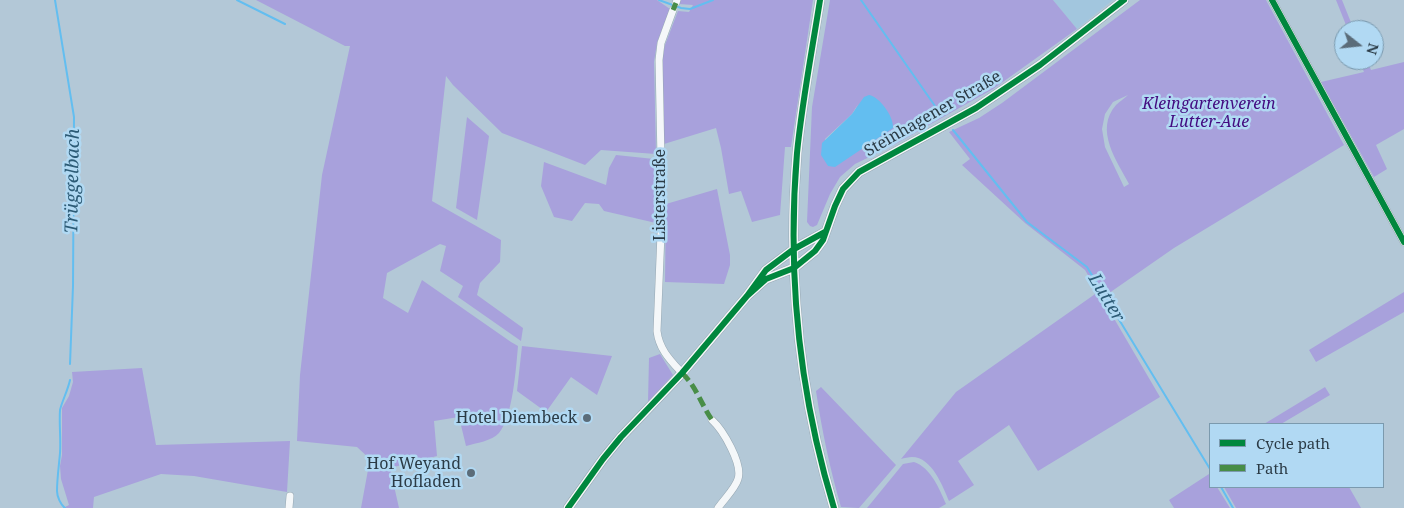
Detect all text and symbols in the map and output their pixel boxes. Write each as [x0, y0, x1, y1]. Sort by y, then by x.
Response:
north arrow [1334, 20, 1384, 70]
text: N [1362, 41, 1384, 57]
street label: Steinhagener Straße [861, 67, 1005, 161]
park label: Kleingartenverein Lutter-Aue [1142, 94, 1276, 132]
water label: Trüggelbach [61, 128, 85, 234]
street label: Listerstraße [650, 149, 670, 241]
water label: Lutter [1083, 270, 1129, 326]
place label: Hotel Diembeck [456, 408, 577, 428]
marker: Hotel Diembeck [581, 412, 593, 424]
legend [1209, 423, 1384, 488]
text: Cycle path [1256, 433, 1330, 453]
place label: Hof Weyand Hofladen [366, 454, 461, 492]
text: Path [1256, 458, 1288, 478]
marker: Hof Weyand Hofladen [465, 467, 477, 479]

